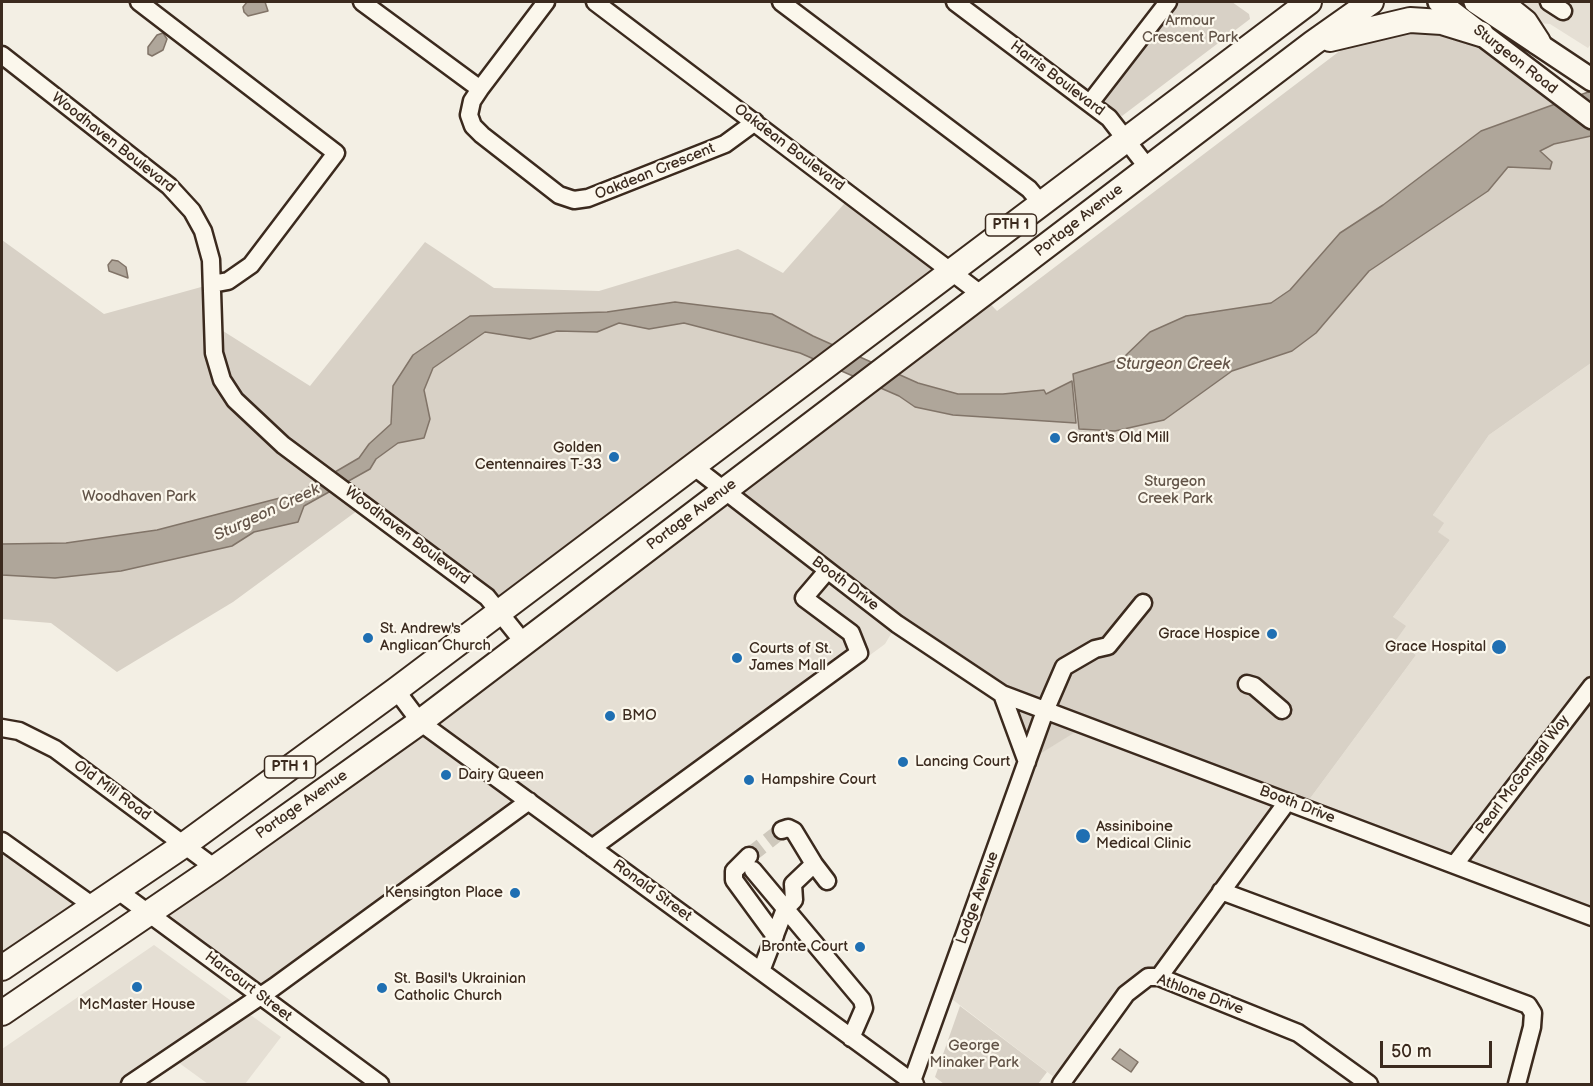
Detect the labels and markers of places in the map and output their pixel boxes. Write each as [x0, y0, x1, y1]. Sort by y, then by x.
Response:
place label: Grant's Old Mill [1067, 429, 1169, 447]
marker: Grant's Old Mill [1048, 431, 1062, 445]
place label: Golden Centennaires T-33 [475, 439, 602, 474]
marker: Golden Centennaires T-33 [607, 450, 621, 464]
place label: St. Andrew's Anglican Church [380, 620, 491, 655]
place label: Grace Hospice [1158, 625, 1260, 643]
marker: Grace Hospice [1265, 627, 1279, 641]
marker: St. Andrew's Anglican Church [361, 631, 375, 645]
place label: Grace Hospital [1385, 638, 1486, 656]
marker: Grace Hospital [1490, 638, 1508, 656]
place label: Courts of St. James Mall [749, 640, 832, 675]
marker: Courts of St. James Mall [730, 651, 744, 665]
place label: BMO [622, 707, 657, 725]
marker: BMO [603, 709, 617, 723]
place label: Lancing Court [915, 753, 1010, 771]
marker: Lancing Court [896, 755, 910, 769]
place label: Dairy Queen [458, 766, 544, 784]
marker: Dairy Queen [439, 768, 453, 782]
place label: Hampshire Court [761, 771, 876, 789]
marker: Hampshire Court [742, 773, 756, 787]
place label: Assiniboine Medical Clinic [1096, 818, 1191, 853]
marker: Assiniboine Medical Clinic [1074, 827, 1092, 845]
place label: Kensington Place [385, 884, 503, 902]
marker: Kensington Place [508, 886, 522, 900]
place label: Bronte Court [761, 938, 848, 956]
marker: Bronte Court [853, 940, 867, 954]
place label: St. Basil's Ukrainian Catholic Church [394, 970, 526, 1005]
marker: McMaster House [130, 980, 144, 994]
marker: St. Basil's Ukrainian Catholic Church [375, 981, 389, 995]
place label: McMaster House [79, 996, 195, 1014]

